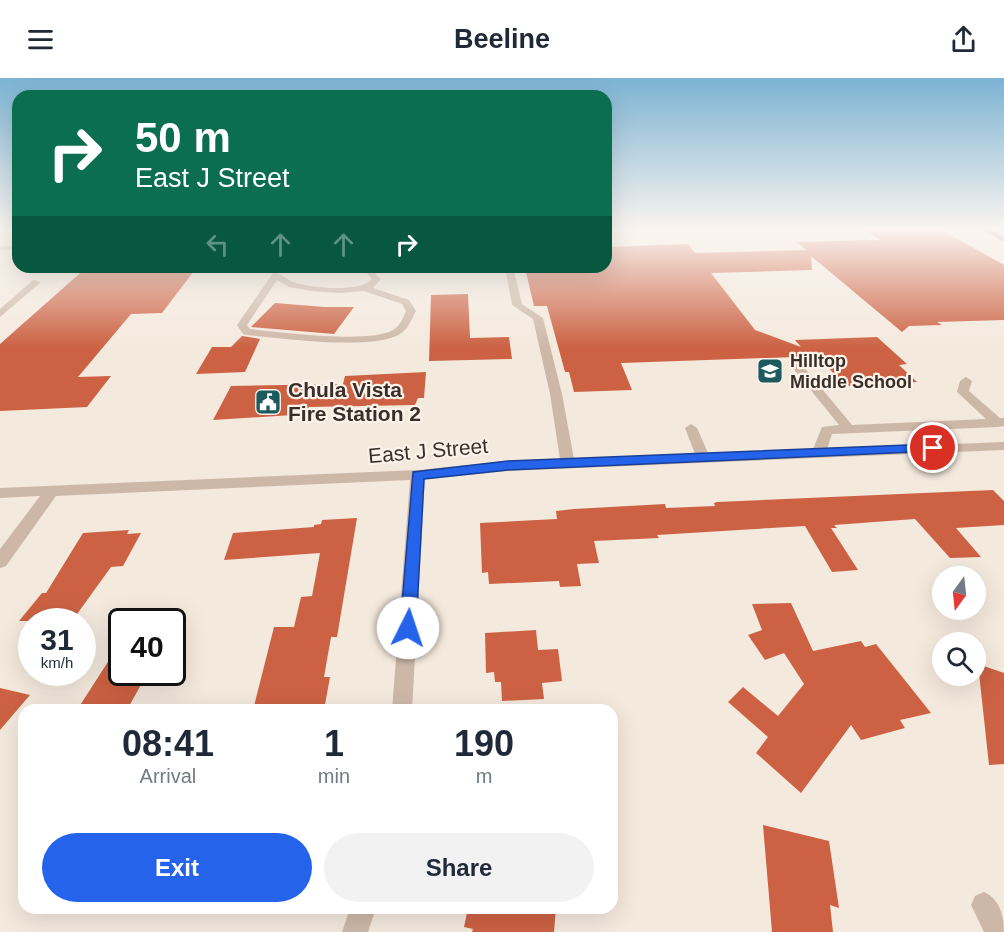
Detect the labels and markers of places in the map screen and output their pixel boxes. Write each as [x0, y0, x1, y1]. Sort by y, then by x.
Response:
place label: Hilltop Middle School [790, 351, 912, 392]
school or university icon: Hilltop Middle School [755, 356, 785, 386]
place label: Chula Vista Fire Station 2 [288, 378, 421, 425]
public building icon: Chula Vista Fire Station 2 [253, 387, 283, 417]
pin [907, 422, 958, 473]

